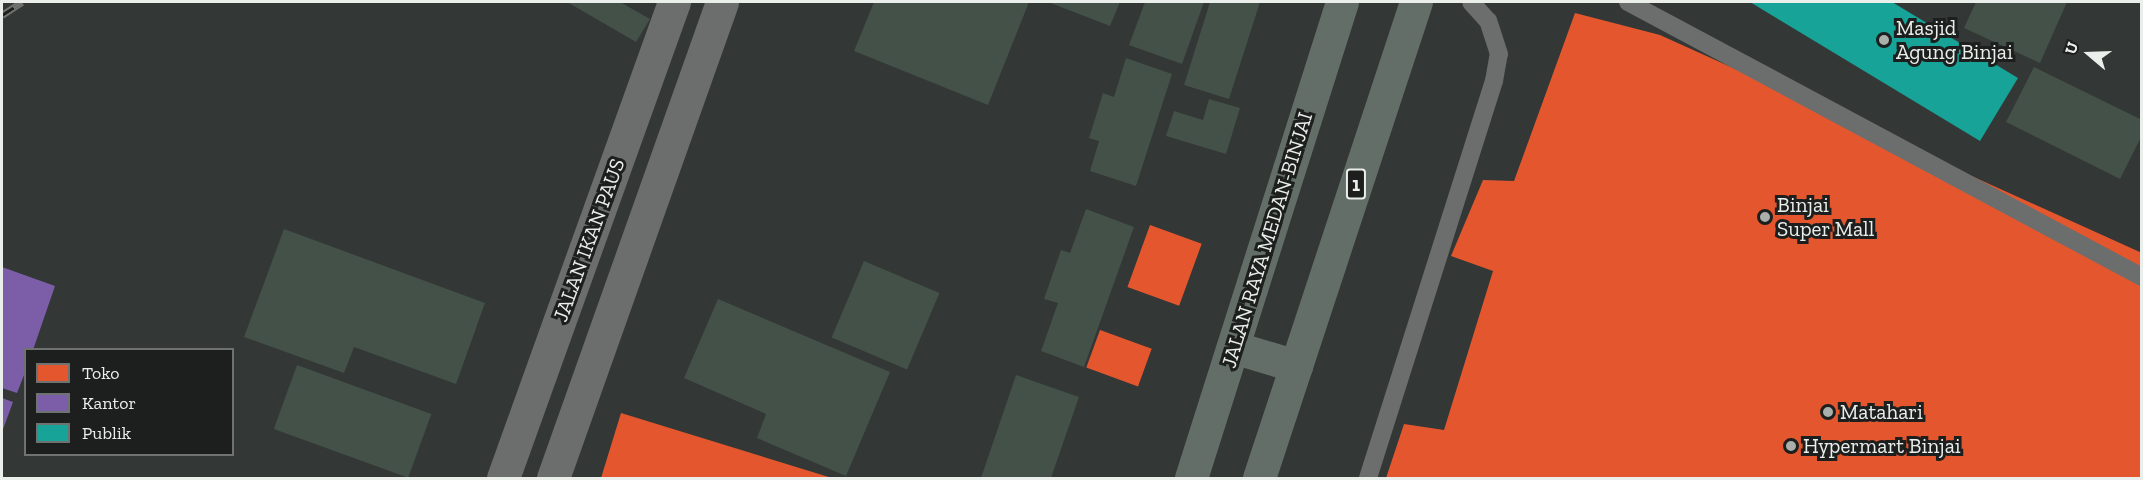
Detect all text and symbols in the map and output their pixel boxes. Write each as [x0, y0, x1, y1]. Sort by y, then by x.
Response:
place label: Masjid Agung Binjai [1896, 15, 2013, 65]
north arrow [2059, 24, 2119, 84]
marker: Masjid Agung Binjai [1877, 33, 1891, 47]
text: U [2061, 39, 2082, 57]
street label: JALAN RAYA MEDAN-BINJAI [1216, 109, 1318, 371]
street label: JALAN IKAN PAUS [548, 155, 630, 325]
road number: 1 [1346, 167, 1366, 201]
place label: Binjai Super Mall [1777, 192, 1875, 242]
marker: Binjai Super Mall [1758, 210, 1772, 224]
legend [24, 348, 234, 456]
text: Toko [82, 362, 120, 384]
text: Kantor [82, 392, 136, 414]
place label: Matahari [1840, 399, 1923, 425]
marker: Matahari [1821, 405, 1835, 419]
text: Publik [82, 422, 131, 444]
place label: Hypermart Binjai [1803, 433, 1961, 459]
marker: Hypermart Binjai [1784, 439, 1798, 453]

